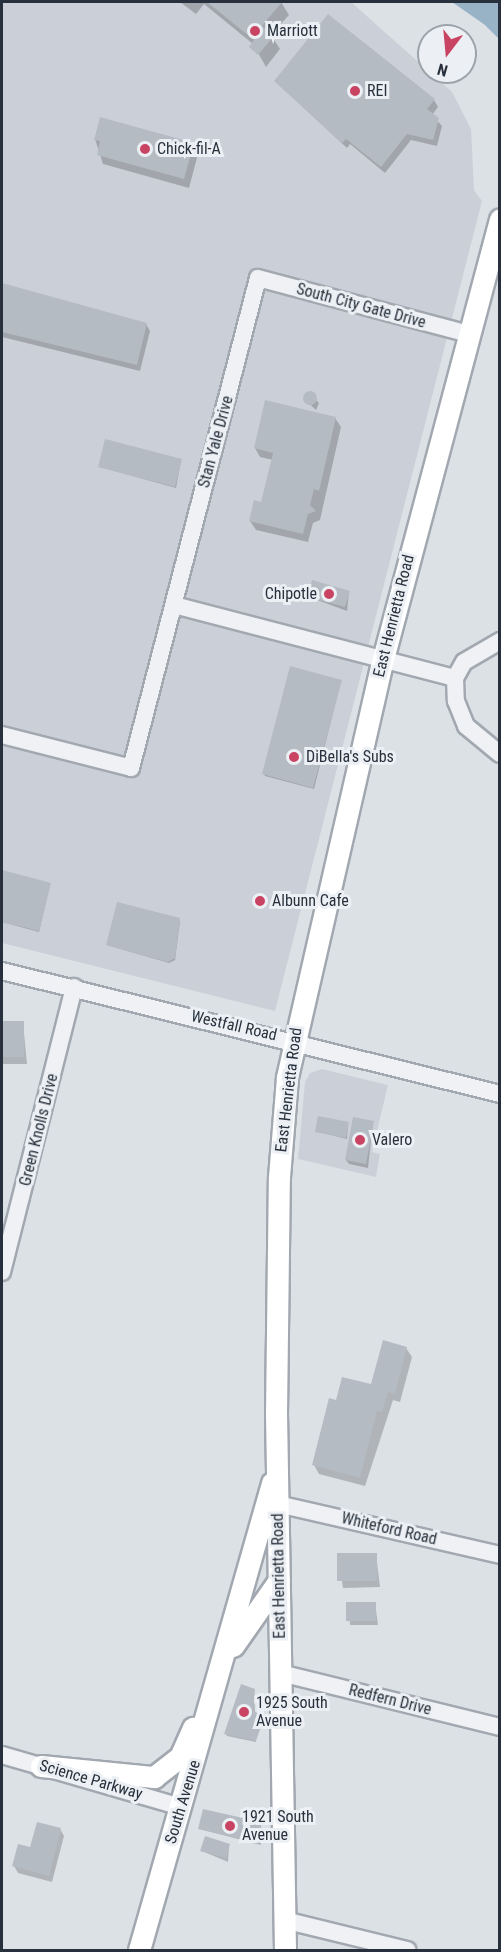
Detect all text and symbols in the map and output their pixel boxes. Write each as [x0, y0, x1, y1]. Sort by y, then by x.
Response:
place label: Marriott [267, 21, 318, 41]
marker: Marriott [248, 24, 262, 38]
north arrow [417, 24, 477, 84]
text: N [435, 59, 450, 80]
place label: REI [367, 81, 387, 101]
marker: REI [348, 84, 362, 98]
place label: Chick-fil-A [157, 139, 221, 159]
marker: Chick-fil-A [138, 142, 152, 156]
street label: South City Gate Drive [294, 280, 428, 332]
street label: Stan Yale Drive [195, 394, 237, 490]
street label: East Henrietta Road [370, 553, 418, 679]
place label: Chipotle [265, 584, 317, 604]
marker: Chipotle [322, 587, 336, 601]
place label: DiBella's Subs [306, 747, 394, 767]
marker: DiBella's Subs [287, 750, 301, 764]
place label: Albunn Cafe [272, 891, 349, 911]
marker: Albunn Cafe [253, 894, 267, 908]
street label: Westfall Road [189, 1007, 279, 1045]
street label: East Henrietta Road [272, 1027, 306, 1153]
street label: Green Knolls Drive [16, 1072, 62, 1188]
place label: Valero [372, 1130, 412, 1150]
marker: Valero [353, 1133, 367, 1147]
street label: Whiteford Road [339, 1509, 439, 1549]
street label: East Henrietta Road [268, 1513, 290, 1639]
street label: Redfern Drive [347, 1680, 433, 1720]
place label: 1925 South Avenue [256, 1693, 328, 1731]
marker: 1925 South Avenue [237, 1705, 251, 1719]
street label: Science Parkway [37, 1756, 145, 1804]
street label: South Avenue [161, 1758, 205, 1846]
place label: 1921 South Avenue [242, 1807, 314, 1845]
marker: 1921 South Avenue [223, 1819, 237, 1833]

